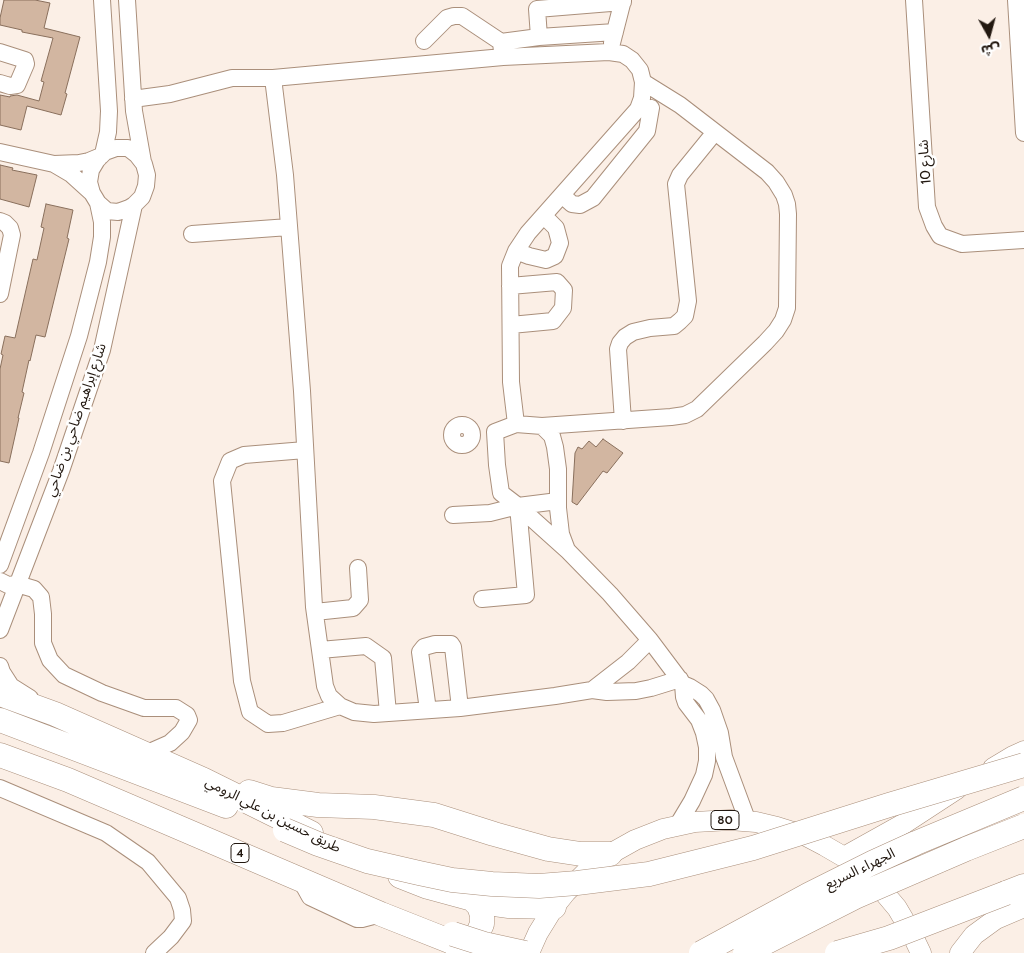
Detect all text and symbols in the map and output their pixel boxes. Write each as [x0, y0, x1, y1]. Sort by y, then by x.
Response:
north arrow [964, 10, 1014, 60]
text: ش [980, 40, 1001, 60]
street label: شارع 10 [915, 139, 935, 185]
street label: شارع إبراهيم ضاحي بن ضاحي [42, 341, 110, 499]
street label: طريق حسين بن علي الرومي [202, 773, 344, 857]
road number: 80 [711, 810, 739, 830]
road number: 4 [231, 844, 249, 862]
street label: الجهراء السريع [822, 845, 898, 893]

